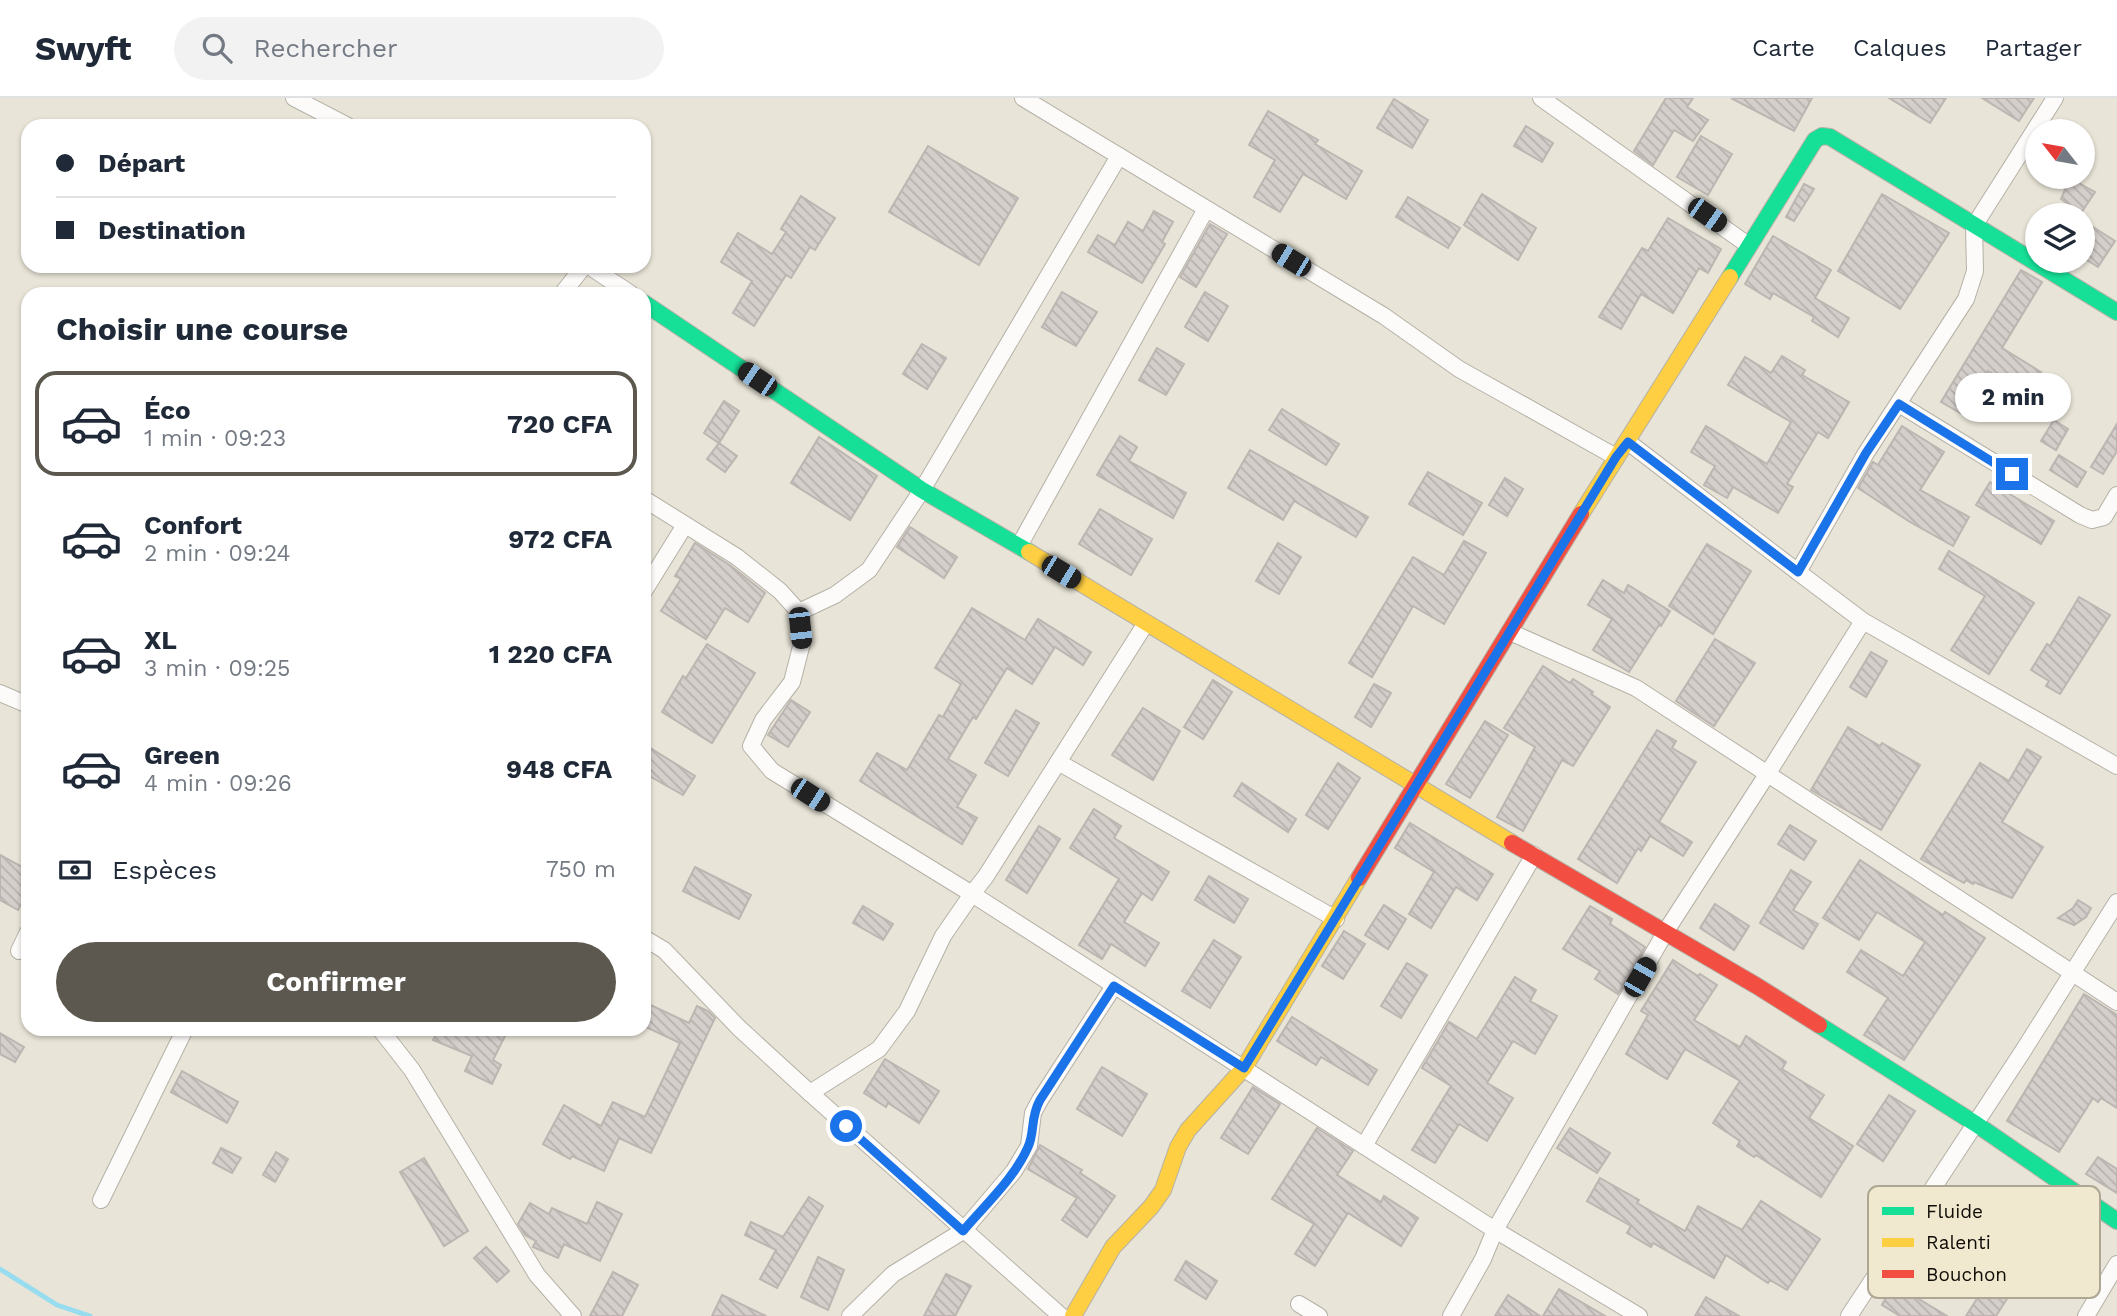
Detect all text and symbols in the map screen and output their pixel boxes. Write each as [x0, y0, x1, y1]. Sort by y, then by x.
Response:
search box [174, 17, 664, 80]
text: Swyft [35, 29, 132, 68]
icon: search [198, 29, 236, 67]
text: Rechercher [254, 33, 398, 63]
text: Carte [1752, 34, 1815, 62]
text: Calques [1853, 34, 1947, 62]
text: Partager [1985, 34, 2082, 62]
north arrow [2025, 119, 2095, 189]
map controls [2025, 119, 2095, 273]
text: Départ [98, 148, 185, 178]
car [1684, 194, 1731, 236]
button: layers [2025, 203, 2095, 273]
text: Destination [98, 215, 246, 245]
car [1268, 240, 1315, 280]
text: Choisir une course [56, 310, 348, 348]
car [734, 359, 781, 399]
callout: 2 min [1954, 372, 2070, 422]
text: 2 min [1982, 384, 2044, 411]
icon: car [60, 392, 123, 455]
text: Éco [144, 395, 191, 425]
text: 720 CFA [507, 409, 612, 439]
text: 1 min · 09:23 [144, 425, 286, 452]
route end [1996, 458, 2028, 490]
icon: car [60, 507, 123, 570]
text: Confort [144, 510, 242, 540]
text: 972 CFA [508, 524, 612, 554]
text: 2 min · 09:24 [144, 540, 291, 567]
car [1038, 552, 1085, 592]
car [788, 606, 813, 650]
icon: car [60, 622, 123, 685]
text: XL [144, 625, 177, 655]
text: 1 220 CFA [489, 639, 612, 669]
text: 3 min · 09:25 [144, 655, 291, 682]
icon: car [60, 737, 123, 800]
text: Green [144, 740, 220, 770]
text: 948 CFA [506, 754, 612, 784]
text: 4 min · 09:26 [144, 770, 292, 797]
car [787, 775, 834, 815]
icon: cash [56, 851, 94, 889]
text: Espèces [112, 855, 217, 885]
text: 750 m [546, 856, 616, 883]
button: Confirmer [56, 942, 616, 1022]
car [1621, 954, 1660, 1000]
route start [830, 1110, 862, 1142]
legend [1868, 1186, 2100, 1298]
text: Fluide [1926, 1200, 1983, 1223]
text: Ralenti [1926, 1231, 1991, 1254]
text: Bouchon [1926, 1263, 2007, 1286]

